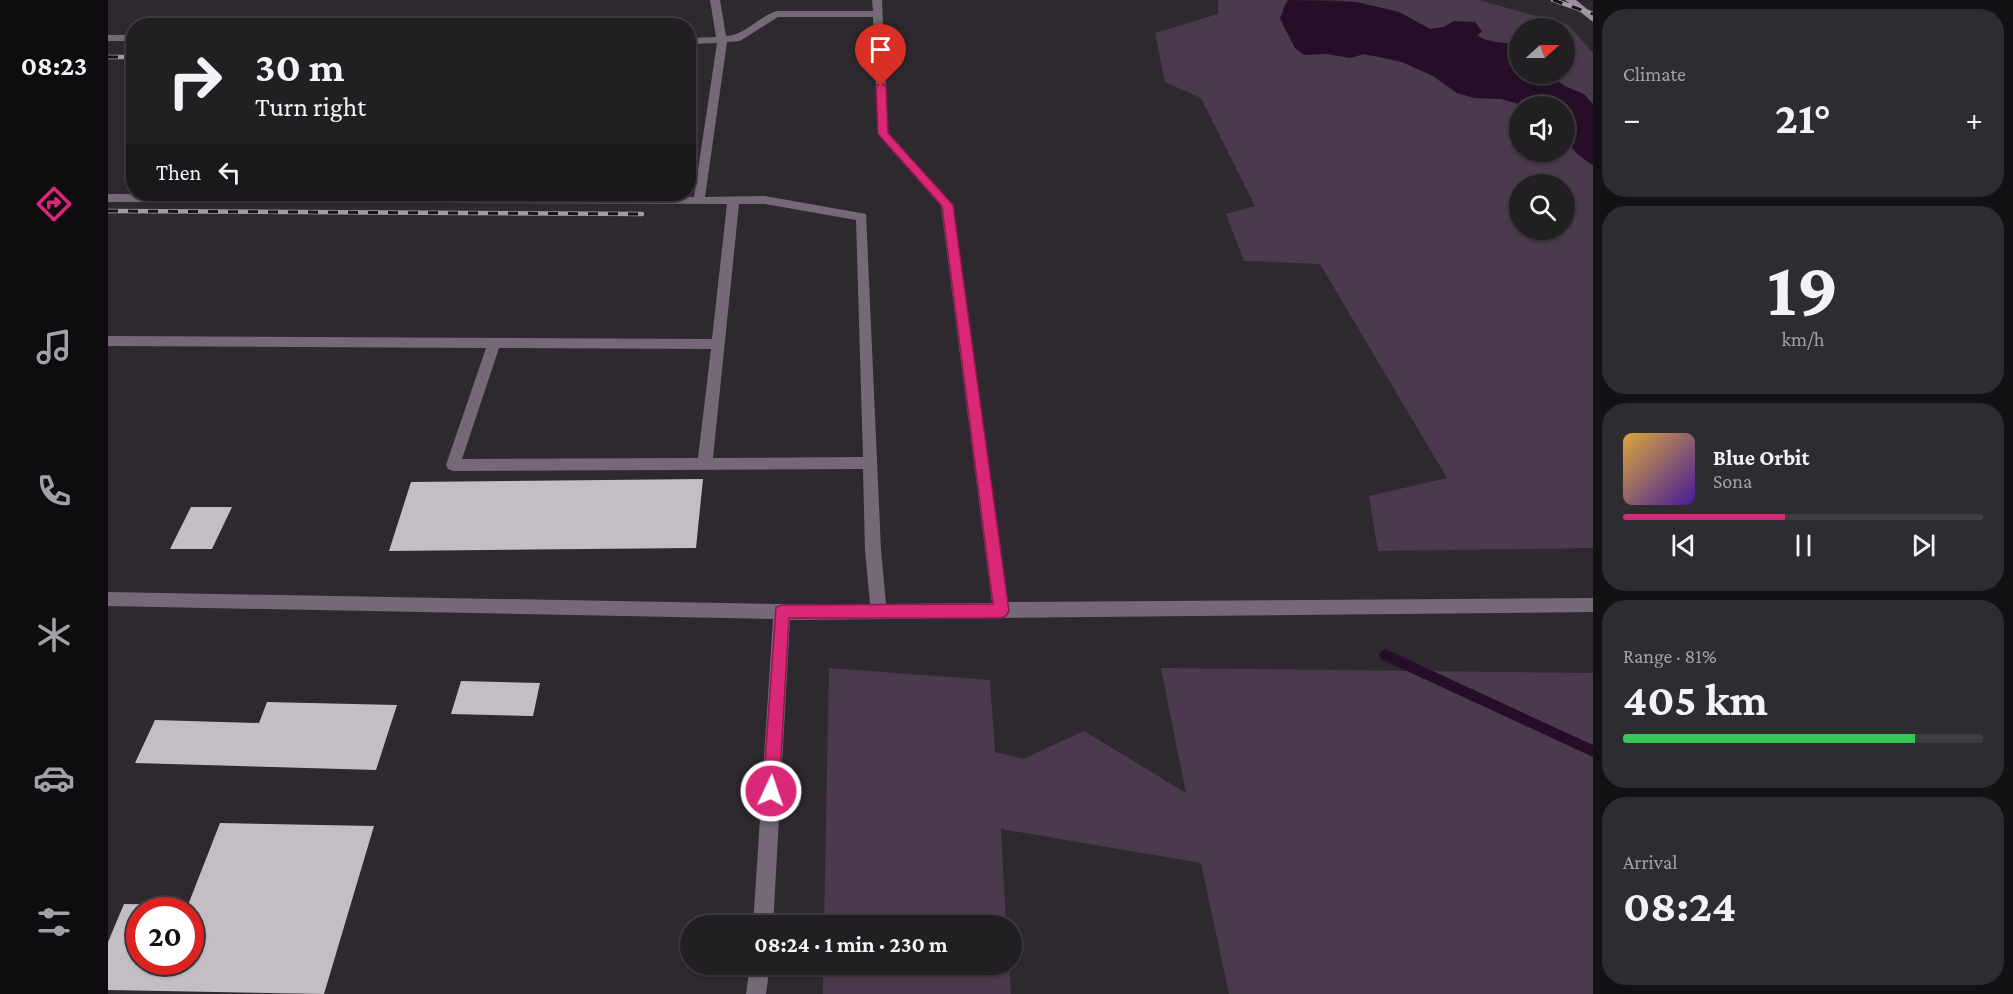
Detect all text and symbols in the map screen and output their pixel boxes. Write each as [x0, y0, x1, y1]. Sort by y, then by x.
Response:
north arrow [1509, 18, 1575, 84]
map controls [1509, 18, 1575, 240]
pin [855, 24, 906, 86]
icon: arrive [864, 33, 897, 66]
icon: right [156, 42, 234, 120]
text: 30 m [255, 43, 345, 90]
text: 08:23 [21, 51, 87, 81]
text: Climate [1623, 63, 1686, 85]
text: Turn right [255, 92, 366, 122]
text: 21° [1775, 93, 1831, 143]
button: sound [1509, 96, 1575, 162]
text: − [1623, 100, 1640, 137]
text: + [1966, 100, 1983, 137]
icon: left [213, 156, 246, 189]
text: Then [156, 160, 201, 185]
button: search [1509, 174, 1575, 240]
icon: directions [33, 183, 75, 225]
text: 19 [1767, 245, 1839, 332]
icon: music [33, 326, 75, 368]
text: km/h [1781, 328, 1825, 350]
text: Blue Orbit [1713, 445, 1809, 470]
icon: phone [33, 470, 75, 512]
text: Sona [1713, 470, 1752, 492]
icon: previous [1667, 529, 1700, 562]
icon: pause [1787, 529, 1820, 562]
icon: next [1907, 529, 1940, 562]
icon: climate [33, 614, 75, 656]
text: Range · 81% [1623, 645, 1717, 667]
text: 405 km [1623, 675, 1768, 725]
icon: car [33, 757, 75, 799]
position arrow [739, 759, 803, 823]
text: Arrival [1623, 851, 1677, 873]
text: 08:24 [1623, 881, 1736, 931]
speed limit sign: 20 [126, 897, 204, 975]
icon: filters [33, 901, 75, 943]
text: 08:24 · 1 min · 230 m [754, 932, 948, 957]

